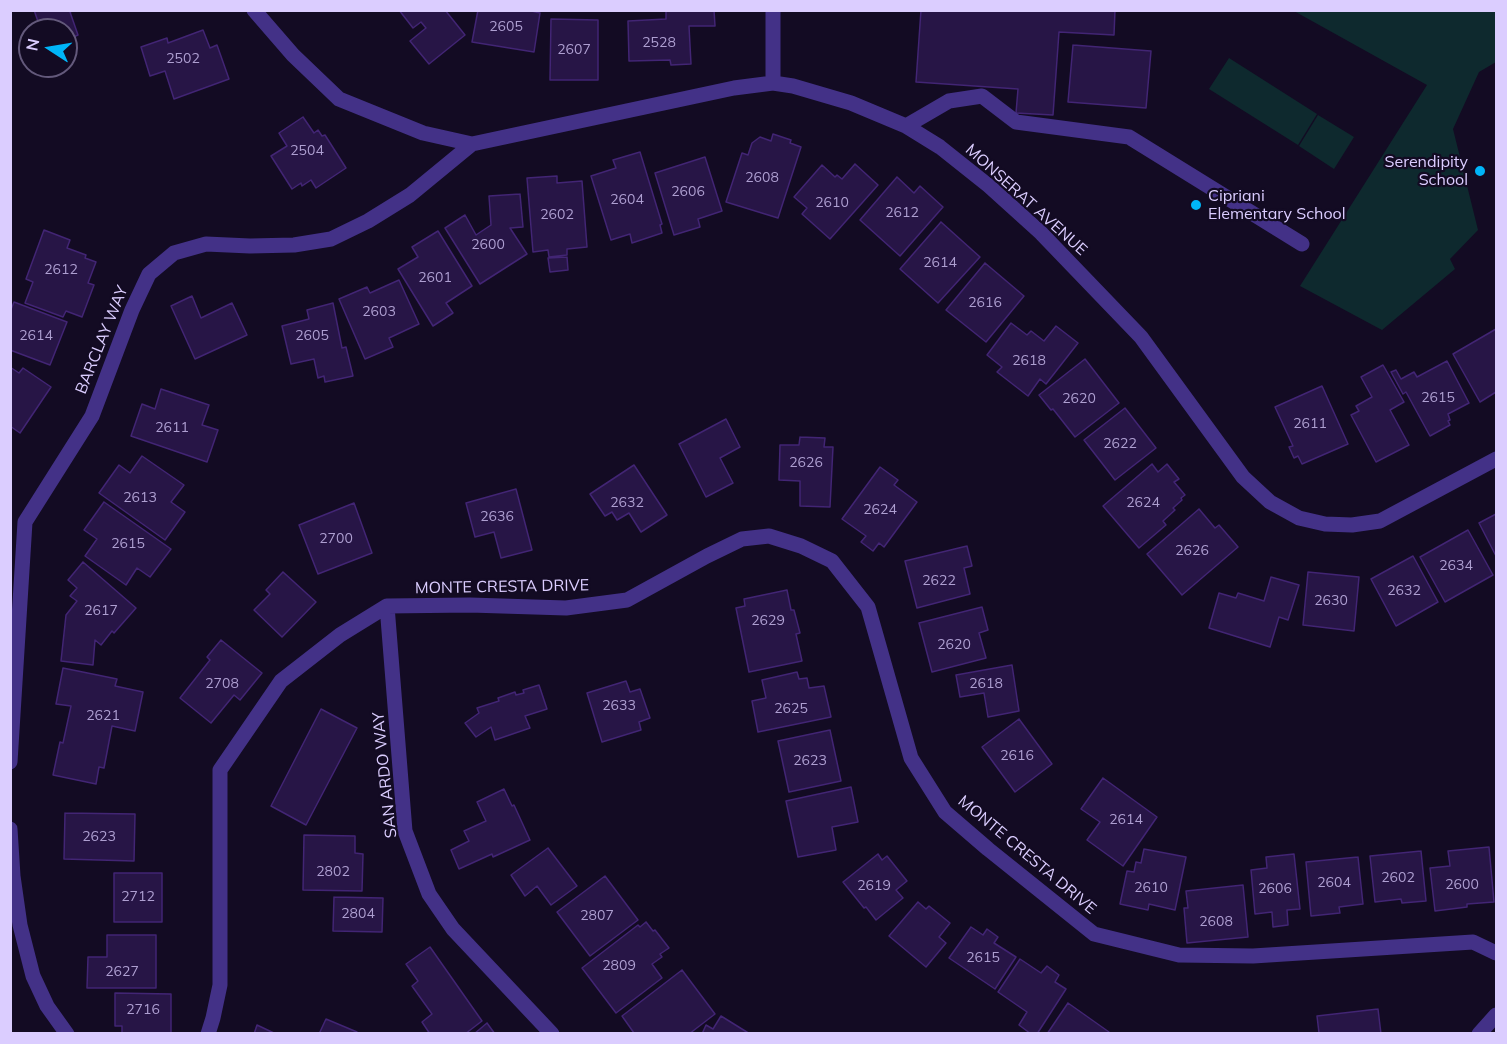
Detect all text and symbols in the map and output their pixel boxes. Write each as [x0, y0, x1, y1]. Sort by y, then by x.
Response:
north arrow [18, 18, 78, 78]
house number: 2605 [489, 19, 523, 35]
house number: 2528 [642, 35, 676, 51]
text: N [21, 37, 43, 53]
house number: 2607 [557, 42, 591, 58]
house number: 2502 [166, 51, 200, 67]
street label: MONSERAT AVENUE [961, 140, 1091, 260]
house number: 2504 [290, 143, 324, 159]
place label: Serendipity School [1385, 152, 1468, 190]
marker: Serendipity School [1473, 164, 1487, 178]
house number: 2608 [745, 170, 779, 186]
house number: 2606 [671, 184, 705, 200]
place label: Cipriani Elementary School [1208, 186, 1346, 224]
house number: 2604 [610, 192, 644, 208]
house number: 2610 [815, 195, 849, 211]
marker: Cipriani Elementary School [1189, 198, 1203, 212]
house number: 2612 [885, 205, 919, 221]
house number: 2602 [540, 207, 574, 223]
house number: 2600 [471, 237, 505, 253]
house number: 2614 [923, 255, 957, 271]
house number: 2612 [44, 262, 78, 278]
house number: 2601 [418, 270, 452, 286]
street label: BARCLAY WAY [72, 283, 132, 397]
house number: 2616 [968, 295, 1002, 311]
house number: 2603 [362, 304, 396, 320]
house number: 2614 [19, 328, 53, 344]
house number: 2605 [295, 328, 329, 344]
house number: 2618 [1012, 353, 1046, 369]
house number: 2615 [1421, 390, 1455, 406]
house number: 2620 [1062, 391, 1096, 407]
house number: 2611 [1293, 416, 1327, 432]
house number: 2611 [155, 420, 189, 436]
house number: 2622 [1103, 436, 1137, 452]
house number: 2626 [789, 455, 823, 471]
house number: 2613 [123, 490, 157, 506]
house number: 2632 [610, 495, 644, 511]
house number: 2624 [1126, 495, 1160, 511]
house number: 2624 [863, 502, 897, 518]
house number: 2636 [480, 509, 514, 525]
house number: 2700 [319, 531, 353, 547]
house number: 2615 [111, 536, 145, 552]
house number: 2626 [1175, 543, 1209, 559]
house number: 2634 [1439, 558, 1473, 574]
house number: 2622 [922, 573, 956, 589]
street label: MONTE CRESTA DRIVE [415, 576, 589, 598]
house number: 2632 [1387, 583, 1421, 599]
house number: 2630 [1314, 593, 1348, 609]
house number: 2617 [84, 603, 118, 619]
house number: 2629 [751, 613, 785, 629]
house number: 2620 [937, 637, 971, 653]
house number: 2708 [205, 676, 239, 692]
house number: 2618 [969, 676, 1003, 692]
house number: 2633 [602, 698, 636, 714]
house number: 2625 [774, 701, 808, 717]
house number: 2621 [86, 708, 120, 724]
street label: SAN ARDO WAY [369, 711, 401, 839]
house number: 2616 [1000, 748, 1034, 764]
house number: 2623 [793, 753, 827, 769]
street label: MONTE CRESTA DRIVE [954, 792, 1100, 918]
house number: 2614 [1109, 812, 1143, 828]
house number: 2623 [82, 829, 116, 845]
house number: 2802 [316, 864, 350, 880]
house number: 2602 [1381, 870, 1415, 886]
house number: 2604 [1317, 875, 1351, 891]
house number: 2600 [1445, 877, 1479, 893]
house number: 2619 [857, 878, 891, 894]
house number: 2610 [1134, 880, 1168, 896]
house number: 2606 [1258, 881, 1292, 897]
house number: 2712 [121, 889, 155, 905]
house number: 2804 [341, 906, 375, 922]
house number: 2807 [580, 908, 614, 924]
house number: 2608 [1199, 914, 1233, 930]
house number: 2615 [966, 950, 1000, 966]
house number: 2809 [602, 958, 636, 974]
house number: 2627 [105, 964, 139, 980]
house number: 2716 [126, 1002, 160, 1018]

